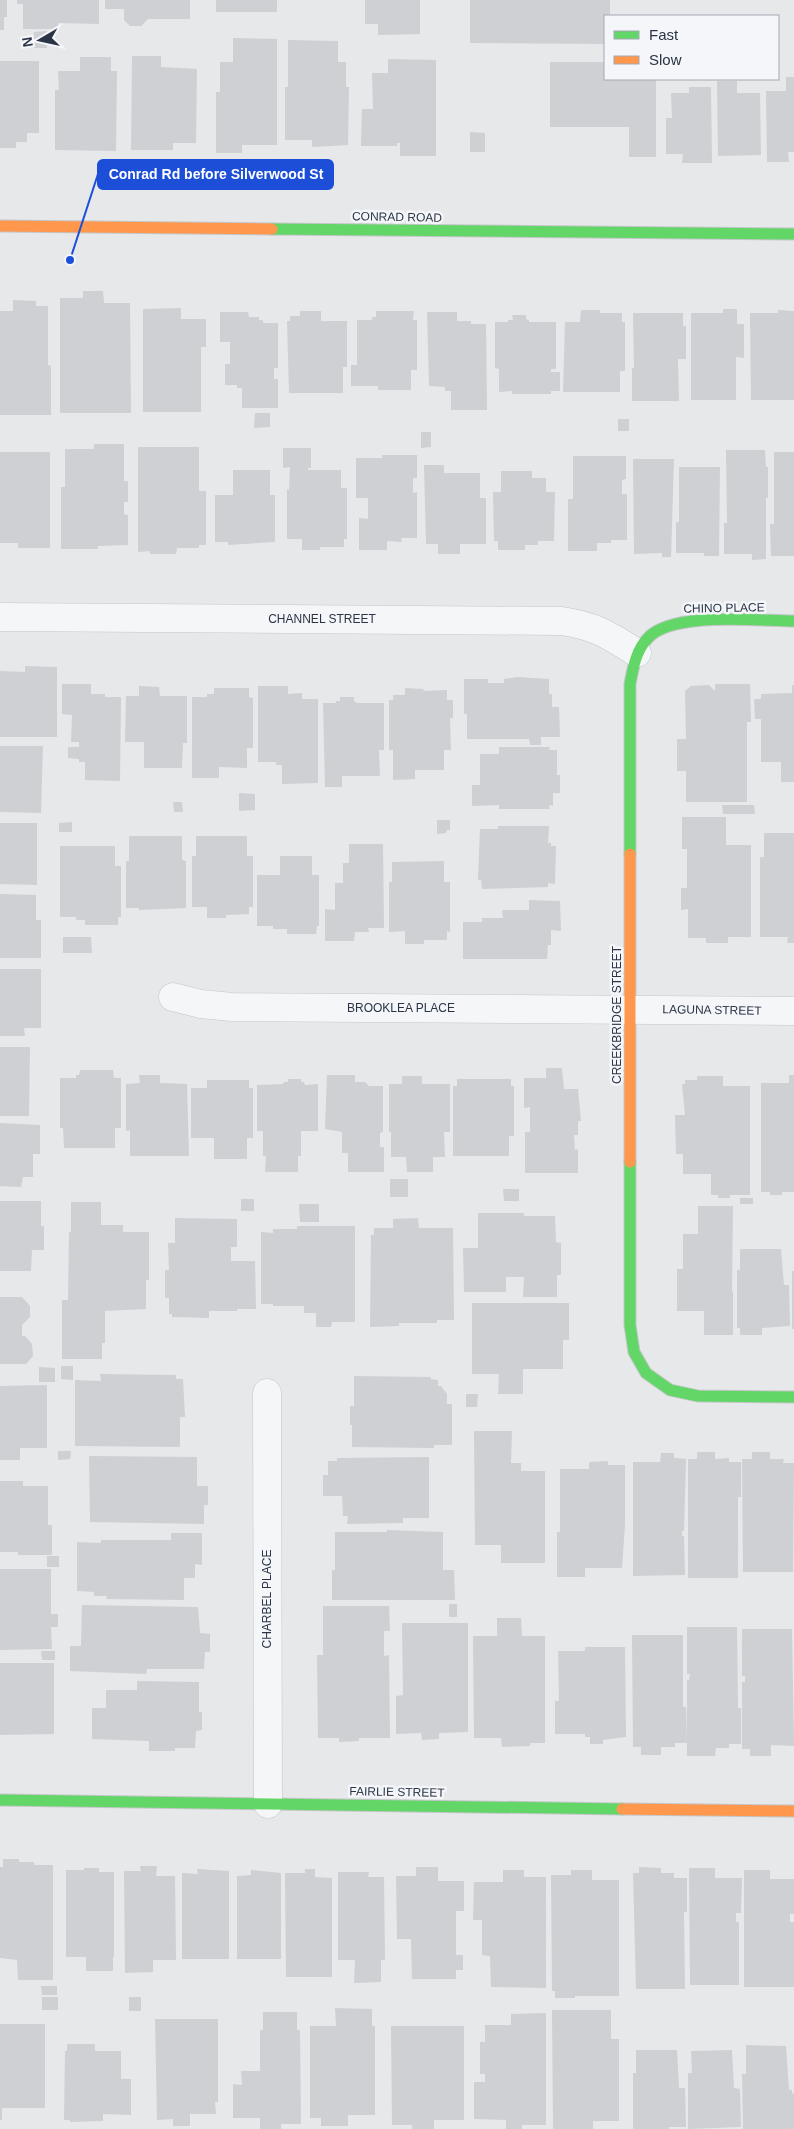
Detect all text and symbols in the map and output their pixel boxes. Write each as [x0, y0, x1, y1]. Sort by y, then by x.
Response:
north arrow [15, 15, 65, 65]
legend [604, 15, 779, 80]
text: Fast [649, 26, 679, 43]
text: N [18, 36, 36, 48]
text: Slow [649, 51, 682, 68]
callout: Conrad Rd before Silverwood St [98, 160, 333, 189]
text: Conrad Rd before Silverwood St [109, 166, 324, 182]
street label: CONRAD ROAD [352, 209, 442, 225]
street label: CHINO PLACE [683, 600, 765, 616]
street label: CHANNEL STREET [268, 612, 376, 626]
street label: CREEKBRIDGE STREET [610, 945, 624, 1084]
street label: BROOKLEA PLACE [347, 1001, 455, 1015]
street label: LAGUNA STREET [662, 1002, 762, 1018]
street label: CHARBEL PLACE [260, 1550, 274, 1648]
street label: FAIRLIE STREET [349, 1784, 445, 1800]

